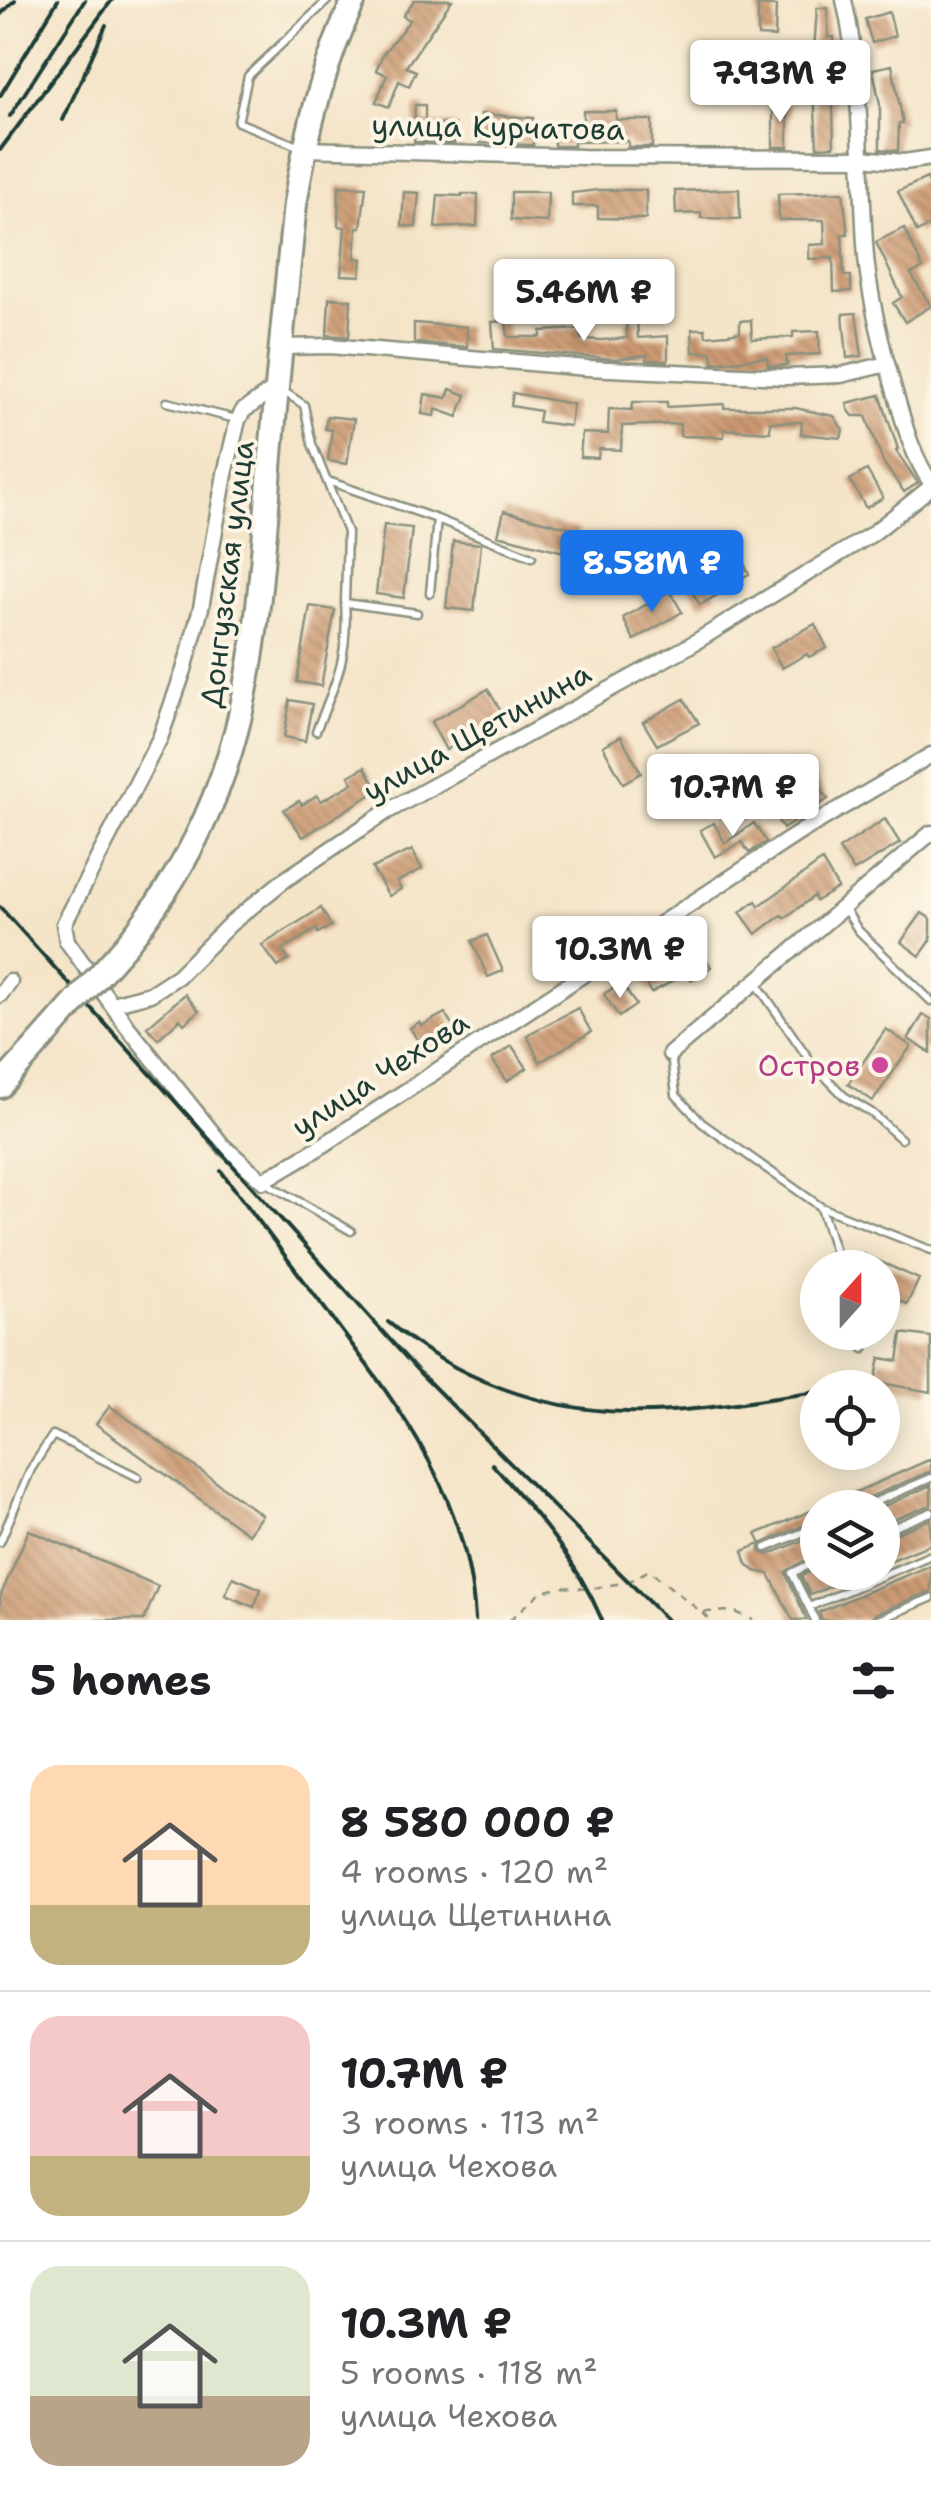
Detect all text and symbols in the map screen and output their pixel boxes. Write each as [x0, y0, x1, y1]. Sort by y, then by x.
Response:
pin: 7.93M ₽ [688, 40, 872, 125]
text: 7.93M ₽ [712, 51, 848, 94]
street label: улица Курчатова [371, 104, 625, 150]
pin: 5.46M ₽ [492, 259, 676, 344]
text: 5.46M ₽ [516, 270, 652, 313]
street label: Донгузская улица [190, 438, 264, 710]
pin: 8.58M ₽ [560, 530, 744, 615]
text: 8.58M ₽ [582, 541, 722, 584]
street label: улица Щетинина [356, 652, 598, 812]
pin: 10.7M ₽ [641, 754, 825, 839]
text: 10.7M ₽ [669, 765, 797, 808]
pin: 10.3M ₽ [528, 916, 712, 1001]
text: 10.3M ₽ [554, 927, 686, 970]
street label: улица Чехова [283, 1001, 477, 1147]
place label: Остров [758, 1045, 860, 1086]
marker: Остров [869, 1054, 891, 1076]
north arrow [800, 1250, 900, 1350]
map controls [800, 1250, 900, 1590]
button: locate [800, 1370, 900, 1470]
button: layers [800, 1490, 900, 1590]
text: 5 homes [30, 1652, 211, 1708]
icon: filters [846, 1653, 901, 1708]
text: 8 580 000 ₽ [340, 1794, 615, 1850]
icon: home [110, 1805, 230, 1925]
text: 4 rooms · 120 m² [340, 1850, 608, 1893]
text: улица Щетинина [340, 1893, 611, 1936]
text: 10.7M ₽ [340, 2045, 508, 2101]
icon: home [110, 2056, 230, 2176]
text: 3 rooms · 113 m² [340, 2101, 599, 2144]
text: улица Чехова [340, 2144, 557, 2187]
text: 10.3M ₽ [340, 2295, 513, 2351]
icon: home [110, 2306, 230, 2426]
text: 5 rooms · 118 m² [340, 2351, 598, 2394]
text: улица Чехова [340, 2394, 557, 2437]

